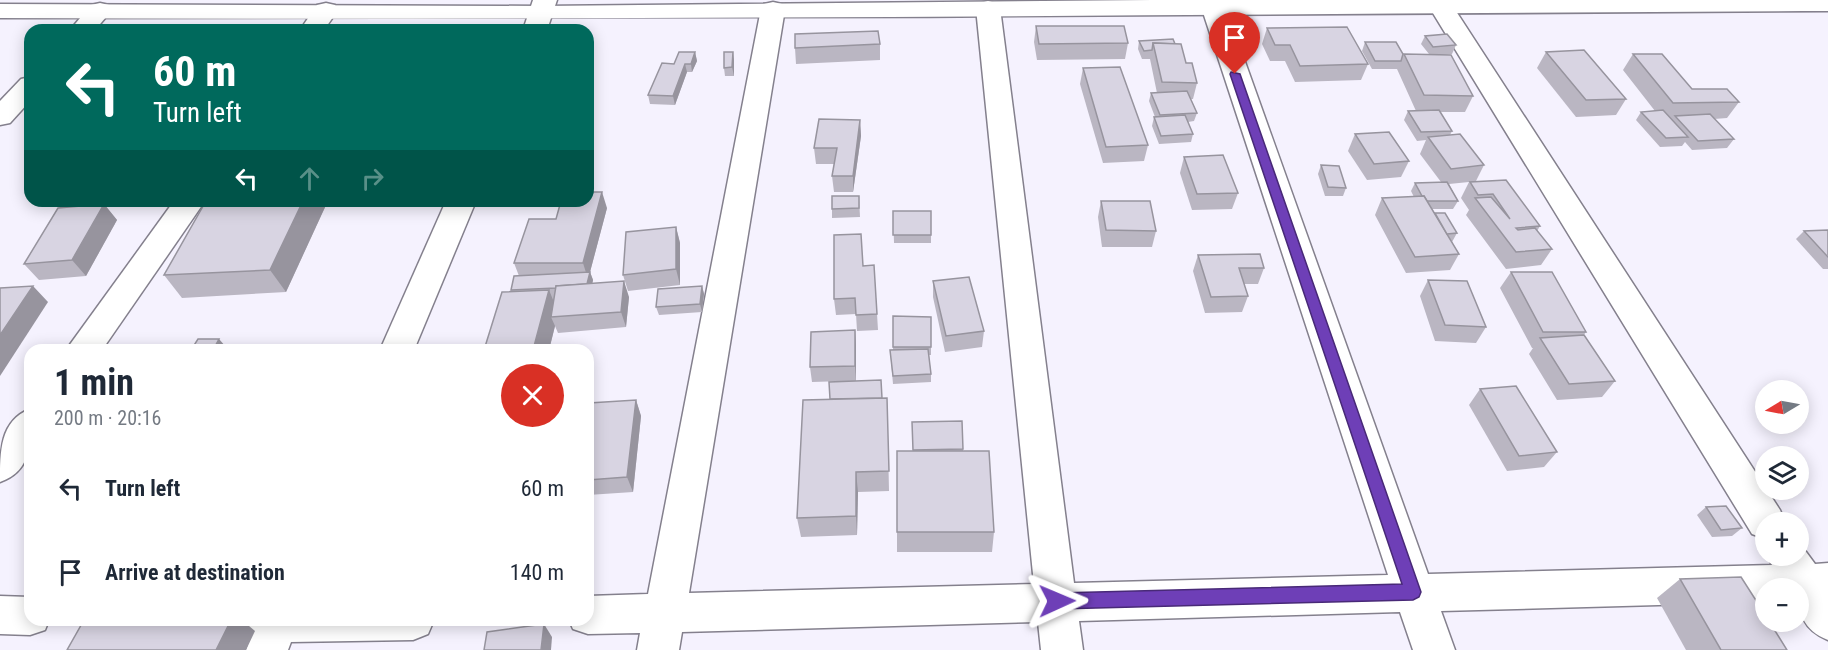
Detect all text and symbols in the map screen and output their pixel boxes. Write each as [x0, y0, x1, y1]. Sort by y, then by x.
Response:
pin [1209, 12, 1260, 74]
icon: arrive [1218, 21, 1251, 54]
text: 60 m [153, 47, 236, 96]
icon: left [54, 48, 132, 126]
text: Turn left [153, 97, 242, 129]
icon: left [230, 162, 263, 195]
icon: ahead [293, 162, 326, 195]
icon: right [356, 162, 389, 195]
text: 1 min [54, 362, 134, 404]
button: close [501, 364, 564, 427]
north arrow [1755, 380, 1809, 434]
map controls [1755, 380, 1809, 632]
text: 200 m · 20:16 [54, 406, 161, 430]
button: layers [1755, 446, 1809, 500]
icon: left [54, 472, 87, 505]
text: Turn left [105, 476, 180, 501]
text: 60 m [521, 476, 564, 501]
button: + [1755, 512, 1809, 566]
icon: arrive [54, 556, 87, 589]
text: Arrive at destination [105, 560, 285, 585]
text: 140 m [510, 560, 564, 585]
position arrow [1025, 569, 1089, 633]
button: − [1755, 578, 1809, 632]

